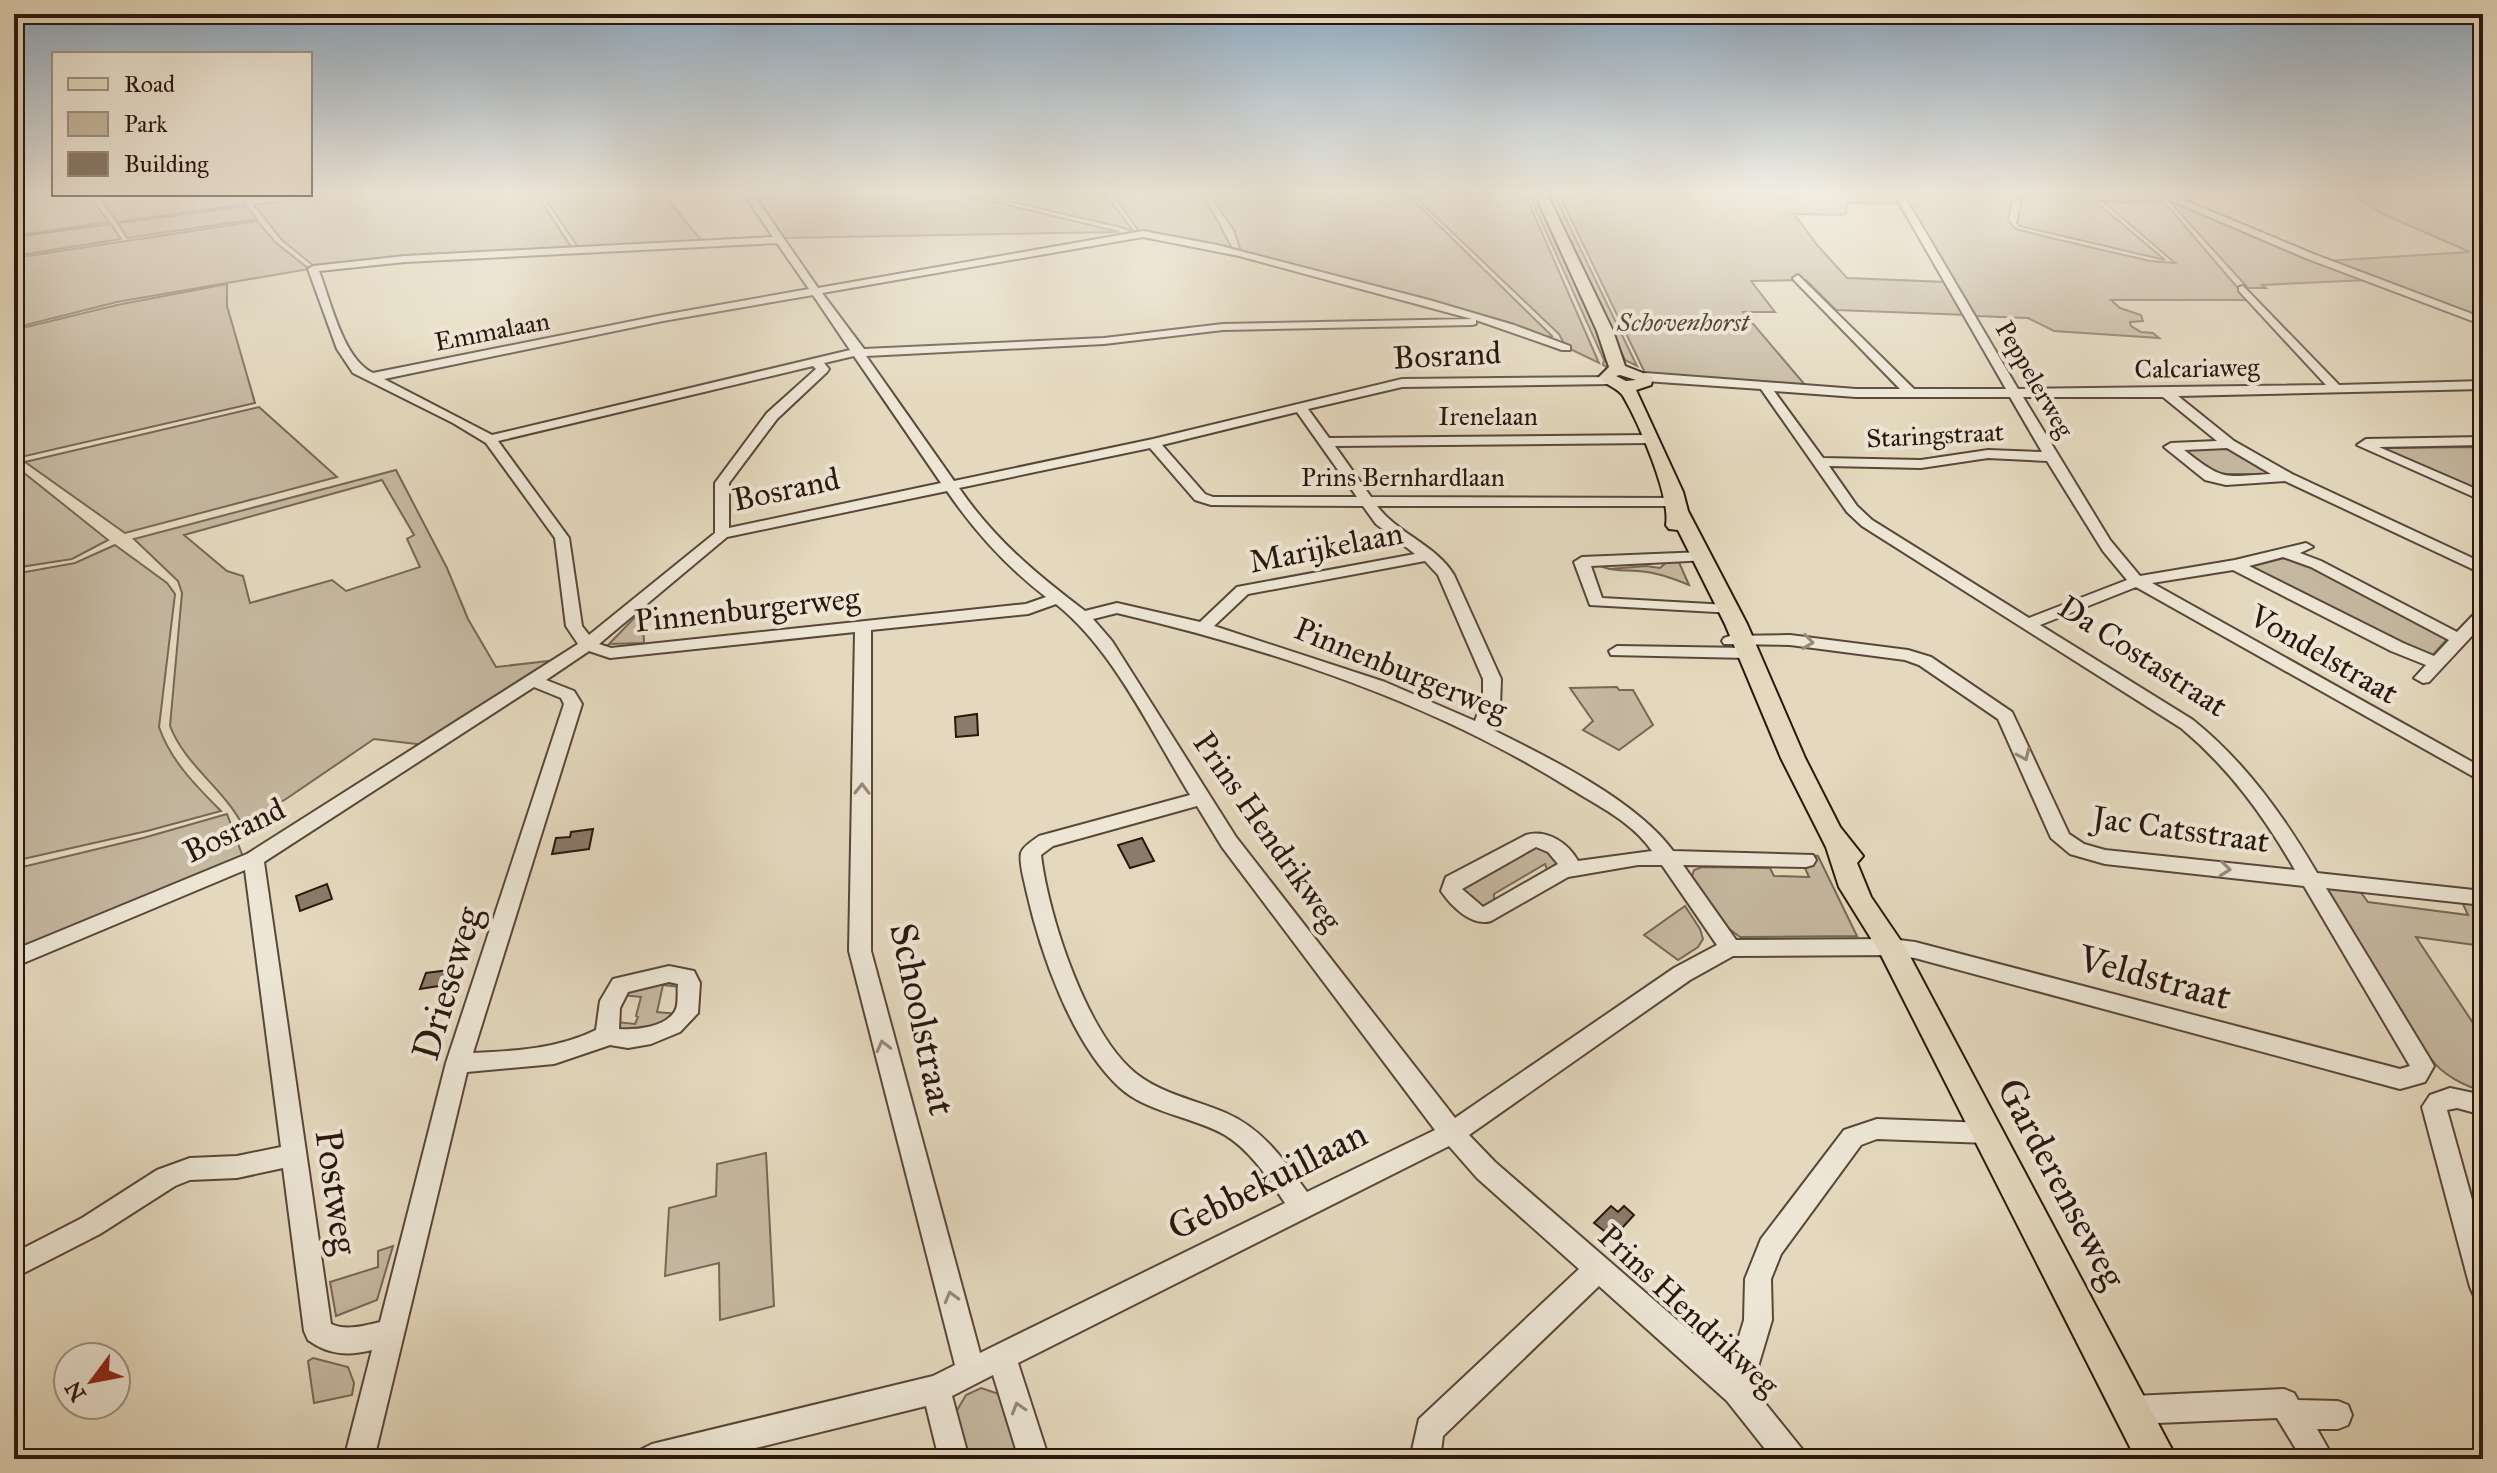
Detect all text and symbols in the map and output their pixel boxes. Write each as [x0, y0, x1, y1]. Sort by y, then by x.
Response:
legend [52, 52, 312, 196]
text: Road [124, 69, 175, 99]
text: Park [124, 109, 168, 139]
text: Building [124, 149, 209, 179]
street label: Emmalaan [432, 304, 552, 358]
park label: Schovenhorst [1616, 306, 1751, 338]
street label: Peppelerweg [1989, 315, 2082, 444]
street label: Bosrand [1392, 333, 1502, 378]
street label: Calcariaweg [2134, 351, 2261, 385]
street label: Irenelaan [1438, 400, 1538, 432]
street label: Staringstraat [1865, 415, 2005, 455]
street label: Bosrand [729, 459, 843, 520]
street label: Prins Bernhardlaan [1301, 461, 1505, 493]
street label: Marijkelaan [1246, 513, 1406, 582]
street label: Pinnenburgerweg [633, 578, 863, 641]
street label: Da Costastraat [2051, 587, 2235, 726]
street label: Vondelstraat [2242, 596, 2405, 713]
street label: Pinnenburgerweg [1289, 609, 1514, 730]
one-way arrow [1802, 634, 1815, 651]
street label: Prins Hendrikweg [1185, 724, 1351, 939]
one-way arrow [2014, 747, 2030, 761]
one-way arrow [853, 782, 870, 795]
street label: Bosrand [177, 789, 291, 872]
street label: Jac Catsstraat [2087, 797, 2272, 861]
one-way arrow [2219, 861, 2232, 878]
street label: Drieseweg [402, 900, 492, 1065]
street label: Schoolstraat [880, 919, 966, 1119]
street label: Veldstraat [2073, 934, 2236, 1019]
one-way arrow [875, 1039, 892, 1053]
street label: Garderenseweg [1987, 1070, 2137, 1296]
street label: Gebbekuillaan [1160, 1110, 1374, 1250]
street label: Postweg [305, 1127, 369, 1258]
street label: Prins Hendrikweg [1590, 1217, 1788, 1405]
one-way arrow [944, 1290, 960, 1304]
north arrow [52, 1341, 132, 1421]
text: N [59, 1376, 92, 1406]
one-way arrow [1012, 1402, 1028, 1416]

